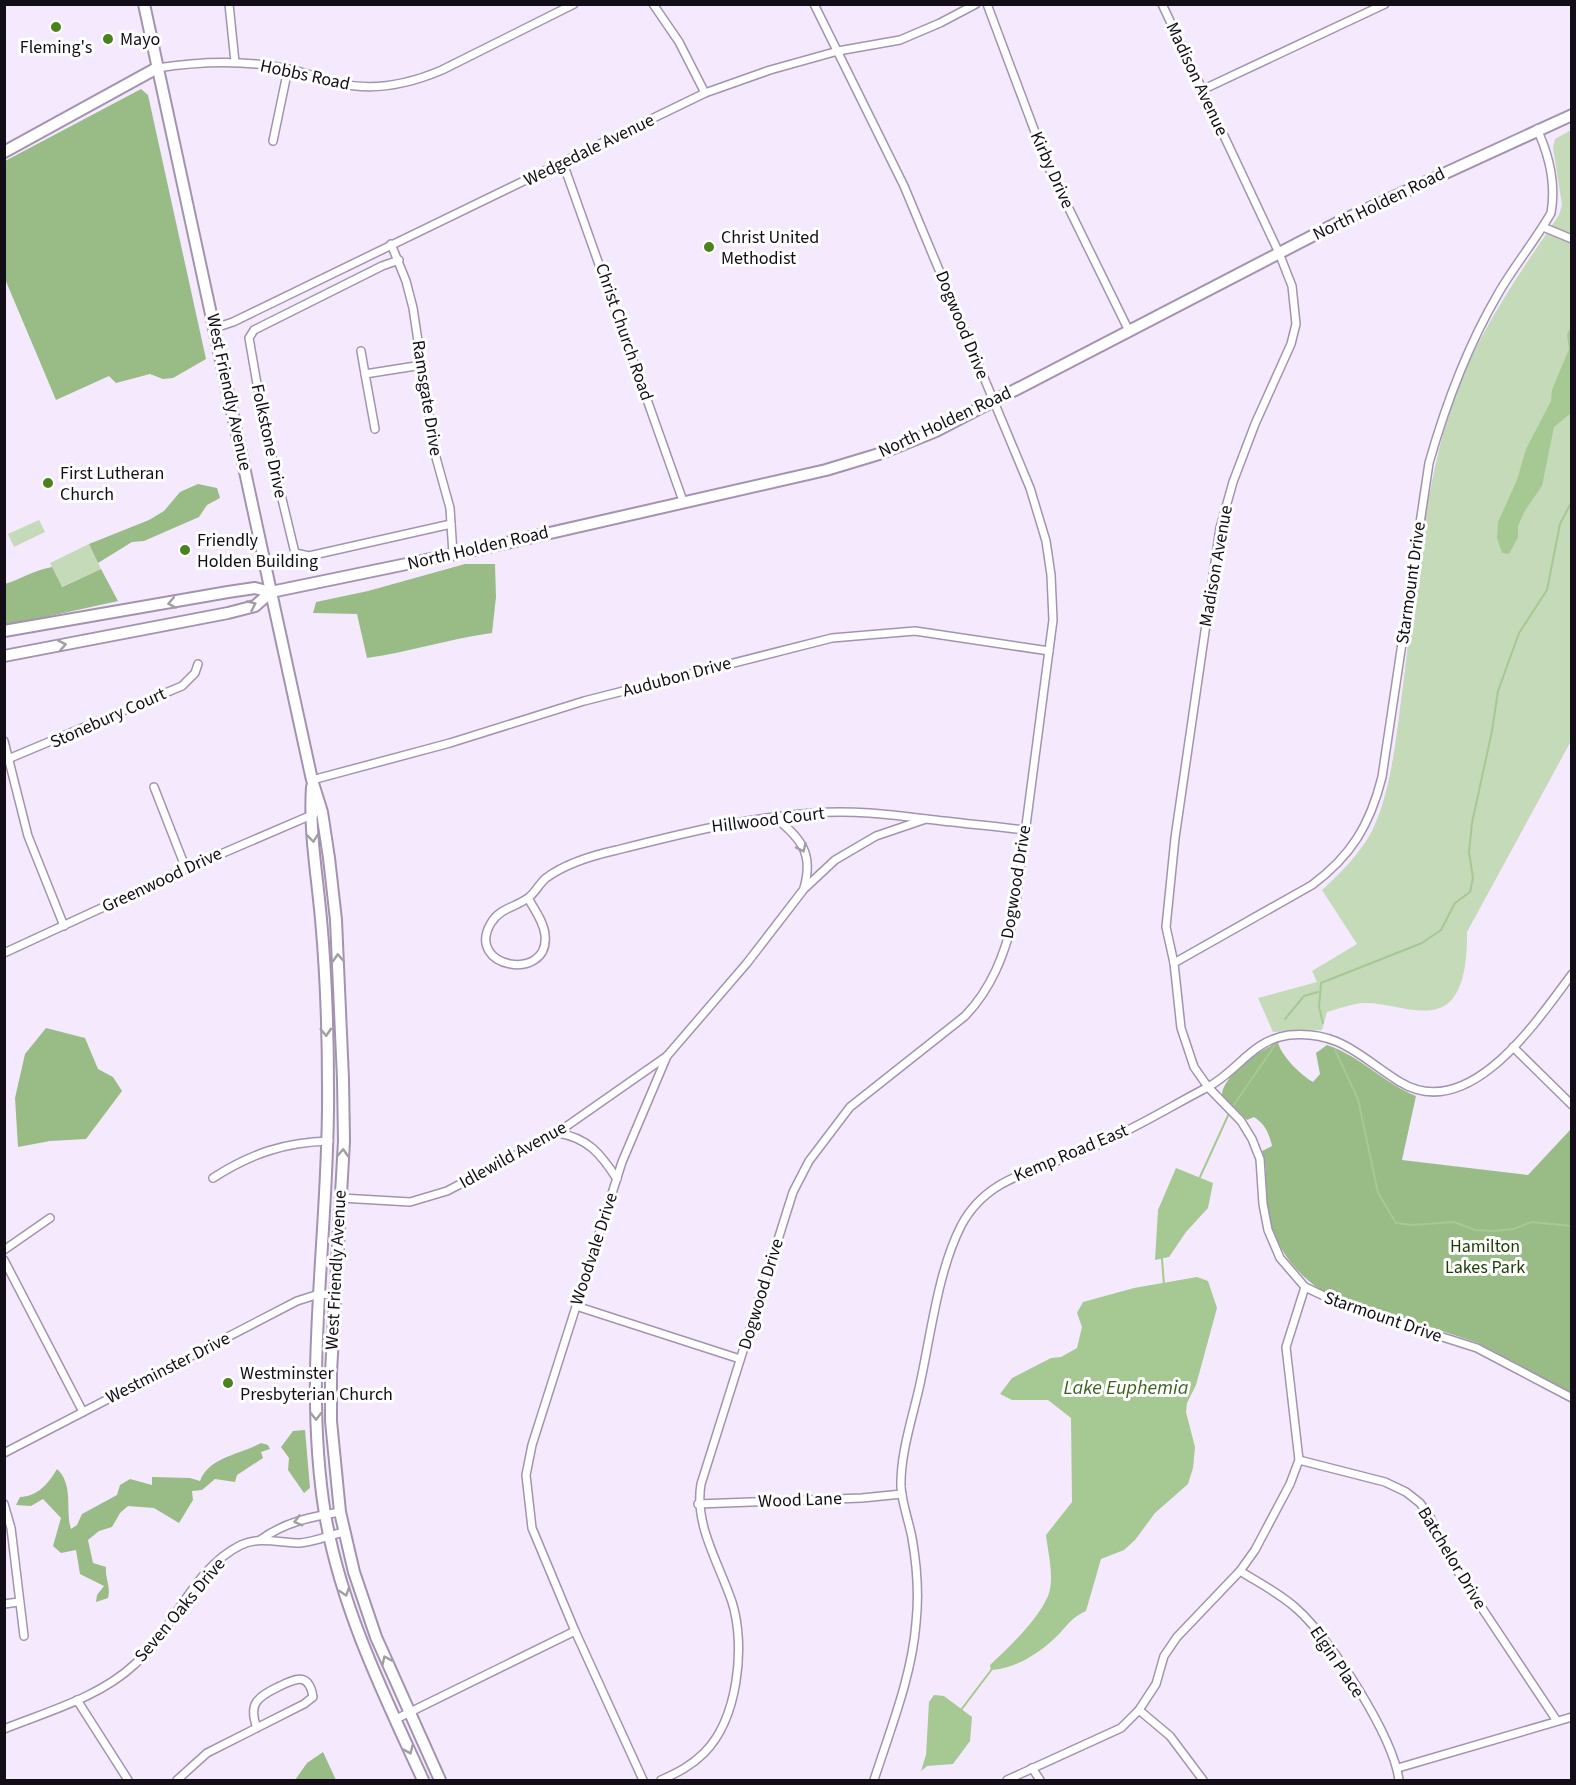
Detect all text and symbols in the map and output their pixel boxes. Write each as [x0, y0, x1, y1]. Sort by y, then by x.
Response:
street label: Madison Avenue [1160, 18, 1234, 140]
marker: Fleming's [49, 20, 63, 34]
place label: Mayo [120, 27, 160, 52]
marker: Mayo [101, 32, 115, 46]
place label: Fleming's [20, 35, 92, 60]
street label: Hobbs Road [258, 53, 352, 97]
street label: Wedgedale Avenue [519, 108, 659, 192]
street label: Kirby Drive [1024, 127, 1080, 213]
street label: North Holden Road [1309, 161, 1449, 247]
place label: Christ United Methodist [721, 225, 819, 271]
marker: Christ United Methodist [702, 240, 716, 254]
street label: Christ Church Road [589, 260, 659, 404]
street label: Dogwood Drive [929, 267, 995, 383]
street label: West Friendly Avenue [200, 311, 258, 473]
street label: Ramsgate Drive [406, 338, 448, 458]
street label: North Holden Road [874, 380, 1016, 464]
street label: Folkstone Drive [245, 382, 293, 500]
place label: First Lutheran Church [60, 461, 164, 507]
marker: First Lutheran Church [41, 476, 55, 490]
street label: Madison Avenue [1193, 503, 1239, 629]
street label: North Holden Road [405, 520, 551, 576]
street label: Starmount Drive [1390, 520, 1432, 646]
place label: Friendly Holden Building [197, 528, 318, 574]
marker: Friendly Holden Building [178, 543, 192, 557]
one-way arrow [167, 596, 177, 609]
one-way arrow [246, 600, 257, 612]
one-way arrow [57, 640, 67, 652]
street label: Audubon Drive [620, 650, 734, 703]
street label: Stonebury Court [46, 681, 170, 755]
street label: Hillwood Court [710, 801, 826, 839]
street label: Dogwood Drive [995, 823, 1037, 941]
one-way arrow [306, 833, 319, 842]
street label: Greenwood Drive [98, 841, 226, 919]
one-way arrow [795, 842, 807, 853]
one-way arrow [331, 954, 344, 963]
one-way arrow [320, 1028, 333, 1037]
street label: Idlewild Avenue [455, 1115, 571, 1195]
street label: Kemp Road East [1010, 1118, 1132, 1188]
one-way arrow [337, 1149, 350, 1158]
street label: West Friendly Avenue [319, 1189, 353, 1351]
street label: Woodvale Drive [564, 1189, 624, 1308]
park label: Hamilton Lakes Park [1445, 1234, 1525, 1280]
street label: Dogwood Drive [732, 1235, 790, 1353]
street label: Starmount Drive [1321, 1285, 1445, 1349]
street label: Westminster Drive [102, 1326, 234, 1410]
place label: Westminster Presbyterian Church [240, 1361, 393, 1407]
water label: Lake Euphemia [1063, 1374, 1189, 1402]
marker: Westminster Presbyterian Church [221, 1376, 235, 1390]
one-way arrow [310, 1411, 322, 1420]
street label: Wood Lane [758, 1486, 842, 1514]
street label: Batchelor Drive [1412, 1502, 1492, 1614]
one-way arrow [293, 1514, 304, 1526]
street label: Seven Oaks Drive [129, 1552, 231, 1668]
one-way arrow [338, 1586, 350, 1597]
street label: Elgin Place [1304, 1621, 1370, 1703]
one-way arrow [381, 1655, 393, 1666]
one-way arrow [402, 1743, 414, 1754]

